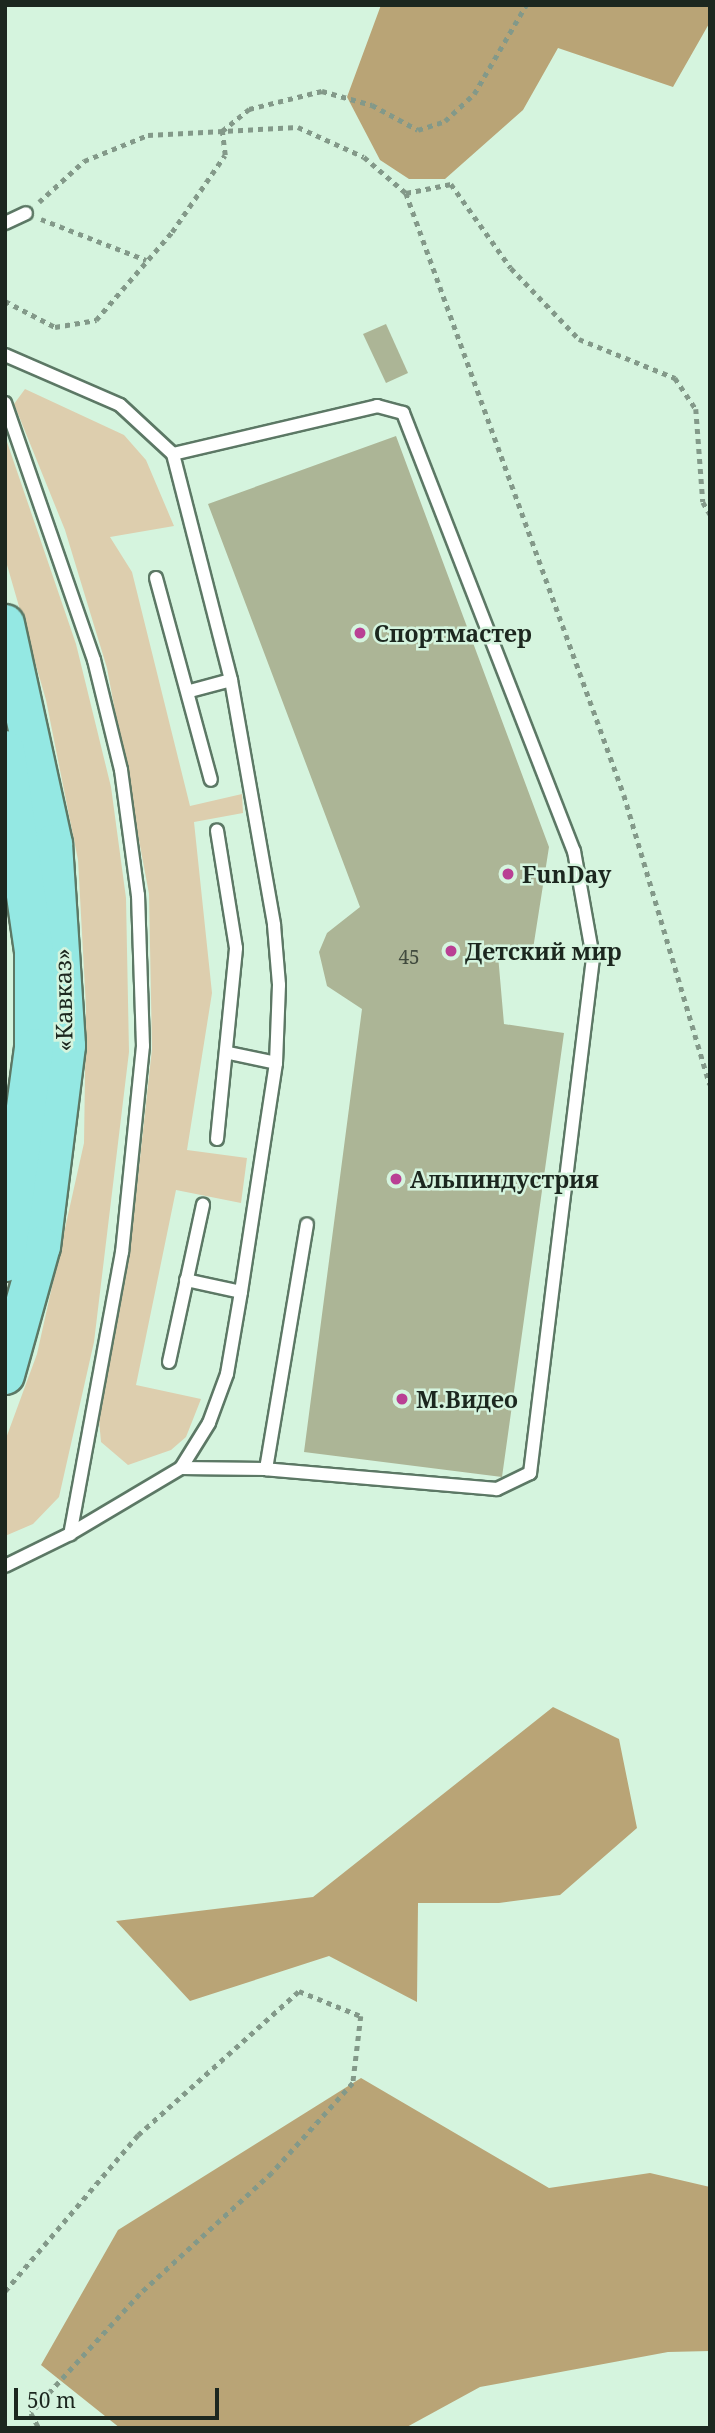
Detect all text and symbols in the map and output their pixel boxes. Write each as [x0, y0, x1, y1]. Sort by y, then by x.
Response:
place label: Спортмастер [374, 619, 532, 647]
marker: Спортмастер [352, 625, 368, 641]
place label: FunDay [522, 860, 611, 888]
marker: FunDay [500, 866, 516, 882]
place label: Детский мир [465, 937, 622, 965]
marker: Детский мир [443, 943, 459, 959]
house number: 45 [398, 947, 420, 969]
street label: «Кавказ» [48, 948, 78, 1052]
place label: Альпиндустрия [410, 1165, 599, 1193]
marker: Альпиндустрия [388, 1171, 404, 1187]
place label: М.Видео [416, 1385, 518, 1413]
marker: М.Видео [394, 1391, 410, 1407]
scale bar [18, 2374, 222, 2418]
text: 50 m [27, 2386, 76, 2414]

